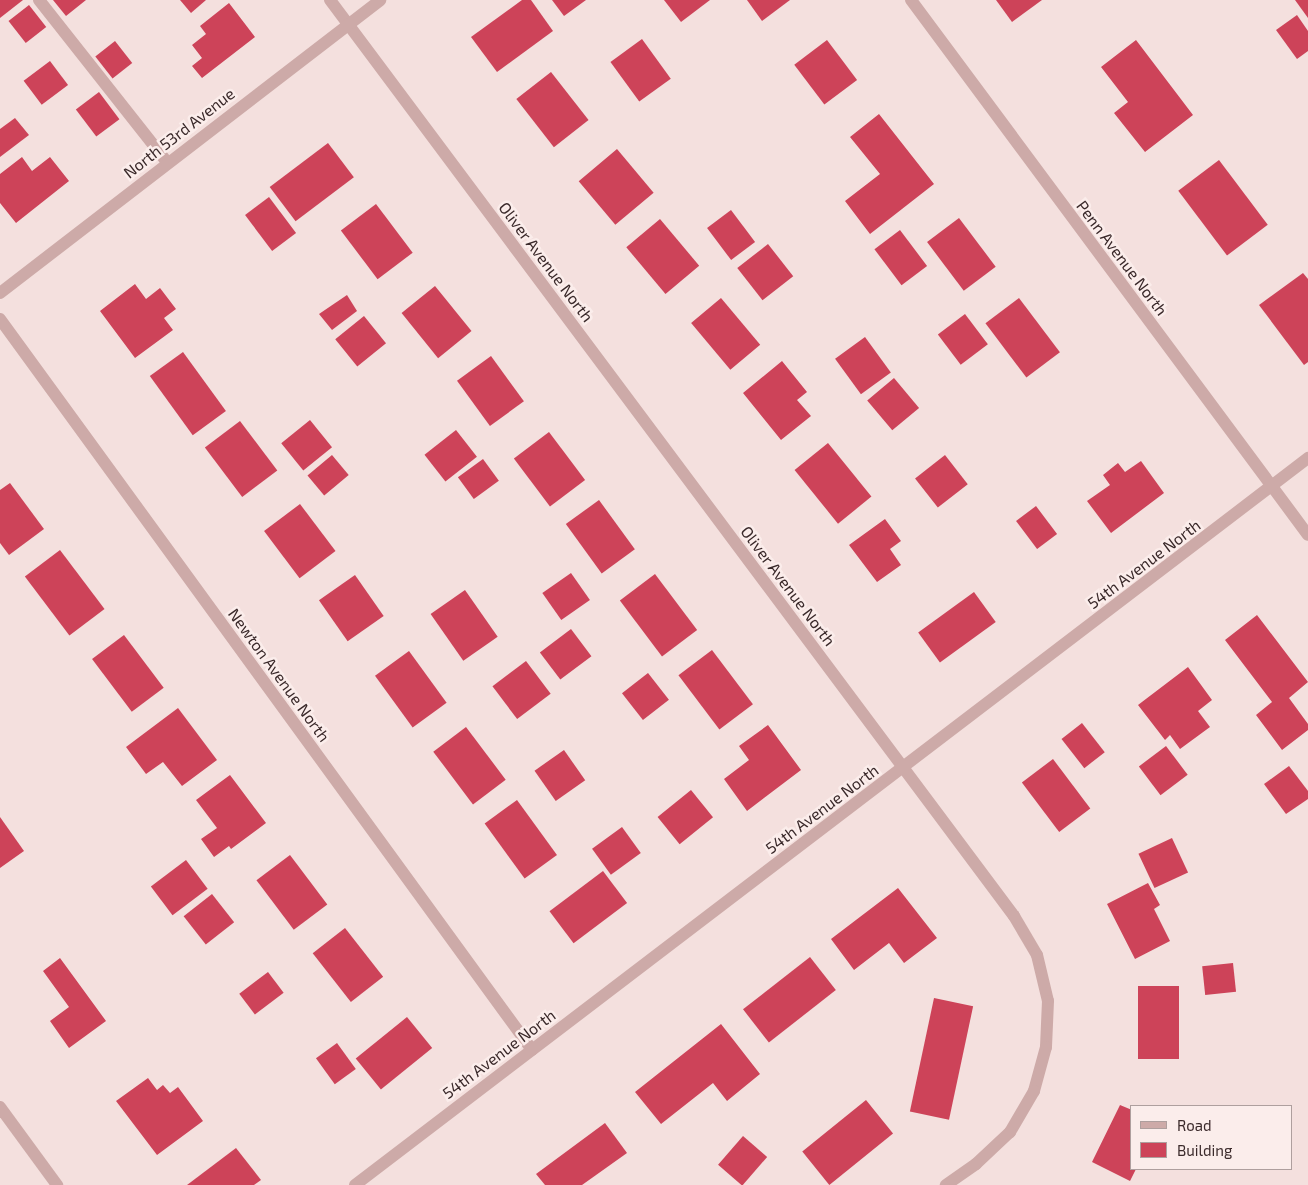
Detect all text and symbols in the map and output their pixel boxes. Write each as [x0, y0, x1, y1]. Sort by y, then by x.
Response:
street label: North 53rd Avenue [120, 84, 238, 182]
street label: Penn Avenue North [1072, 197, 1172, 319]
street label: Oliver Avenue North [494, 198, 598, 326]
street label: 54th Avenue North [1084, 515, 1204, 613]
street label: Oliver Avenue North [736, 522, 840, 650]
street label: Newton Avenue North [224, 604, 334, 746]
street label: 54th Avenue North [762, 760, 882, 858]
street label: 54th Avenue North [439, 1005, 559, 1103]
legend [1130, 1105, 1293, 1170]
text: Road [1177, 1116, 1212, 1134]
text: Building [1177, 1141, 1232, 1159]

